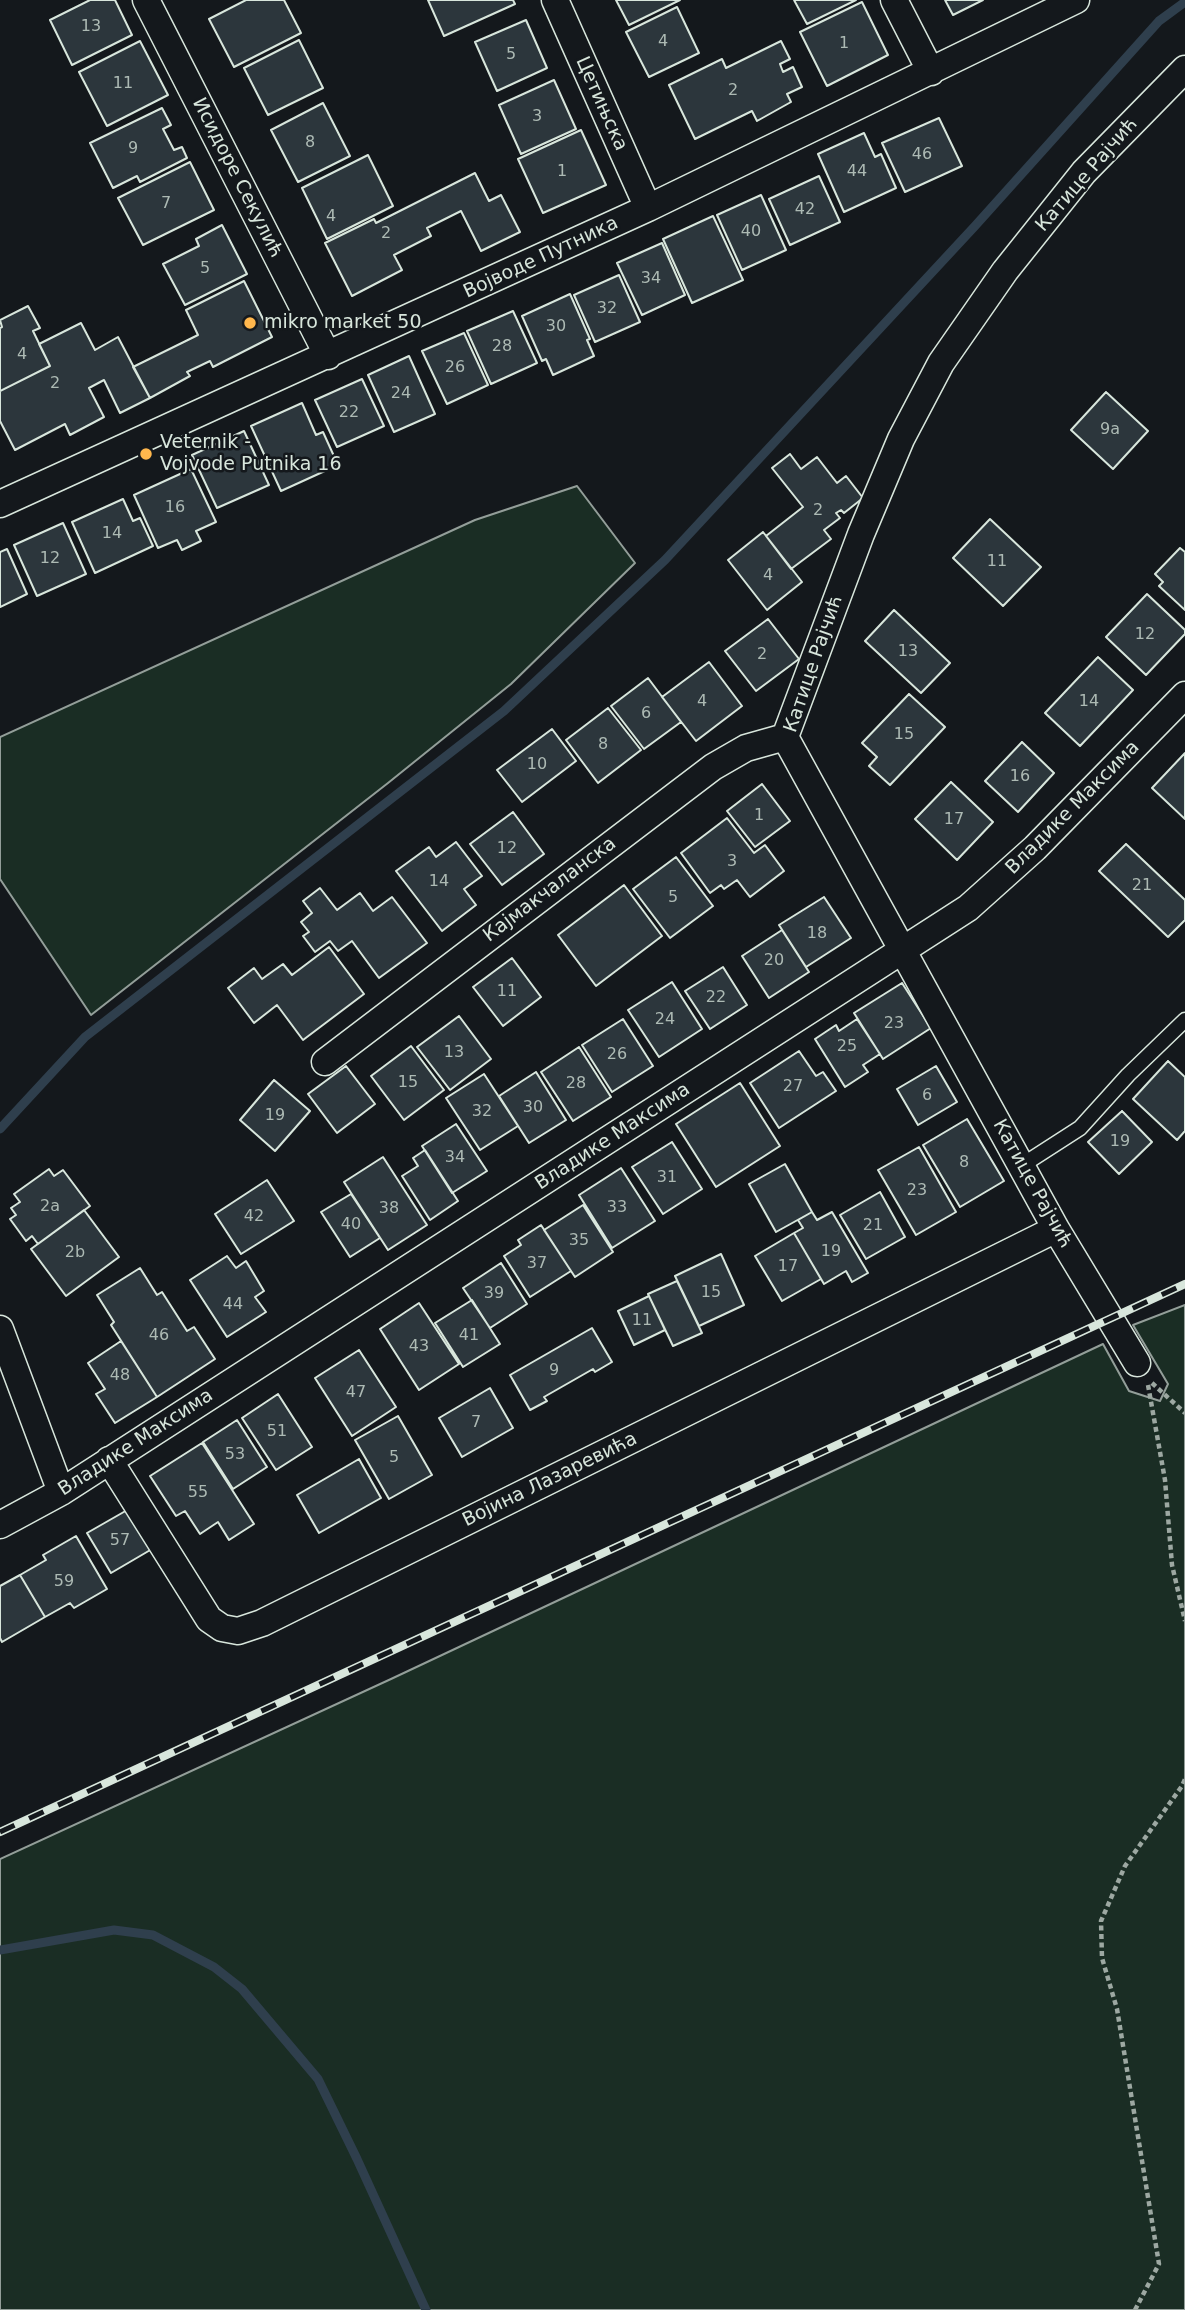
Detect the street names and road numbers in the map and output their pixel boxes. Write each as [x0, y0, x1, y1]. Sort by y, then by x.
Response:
street label: Цетињска [570, 53, 632, 155]
street label: Исидоре Секулић [187, 94, 287, 262]
street label: Катице Рајчић [1031, 113, 1143, 237]
street label: Војводе Путника [460, 212, 622, 304]
street label: Катице Рајчић [780, 592, 848, 736]
street label: Владике Максима [1001, 736, 1145, 880]
street label: Кајмакчаланска [479, 833, 621, 947]
street label: Владике Максима [531, 1078, 695, 1196]
street label: Катице Рајчић [987, 1116, 1077, 1252]
street label: Владике Максима [54, 1384, 218, 1502]
street label: Војина Лазаревића [459, 1428, 641, 1532]

